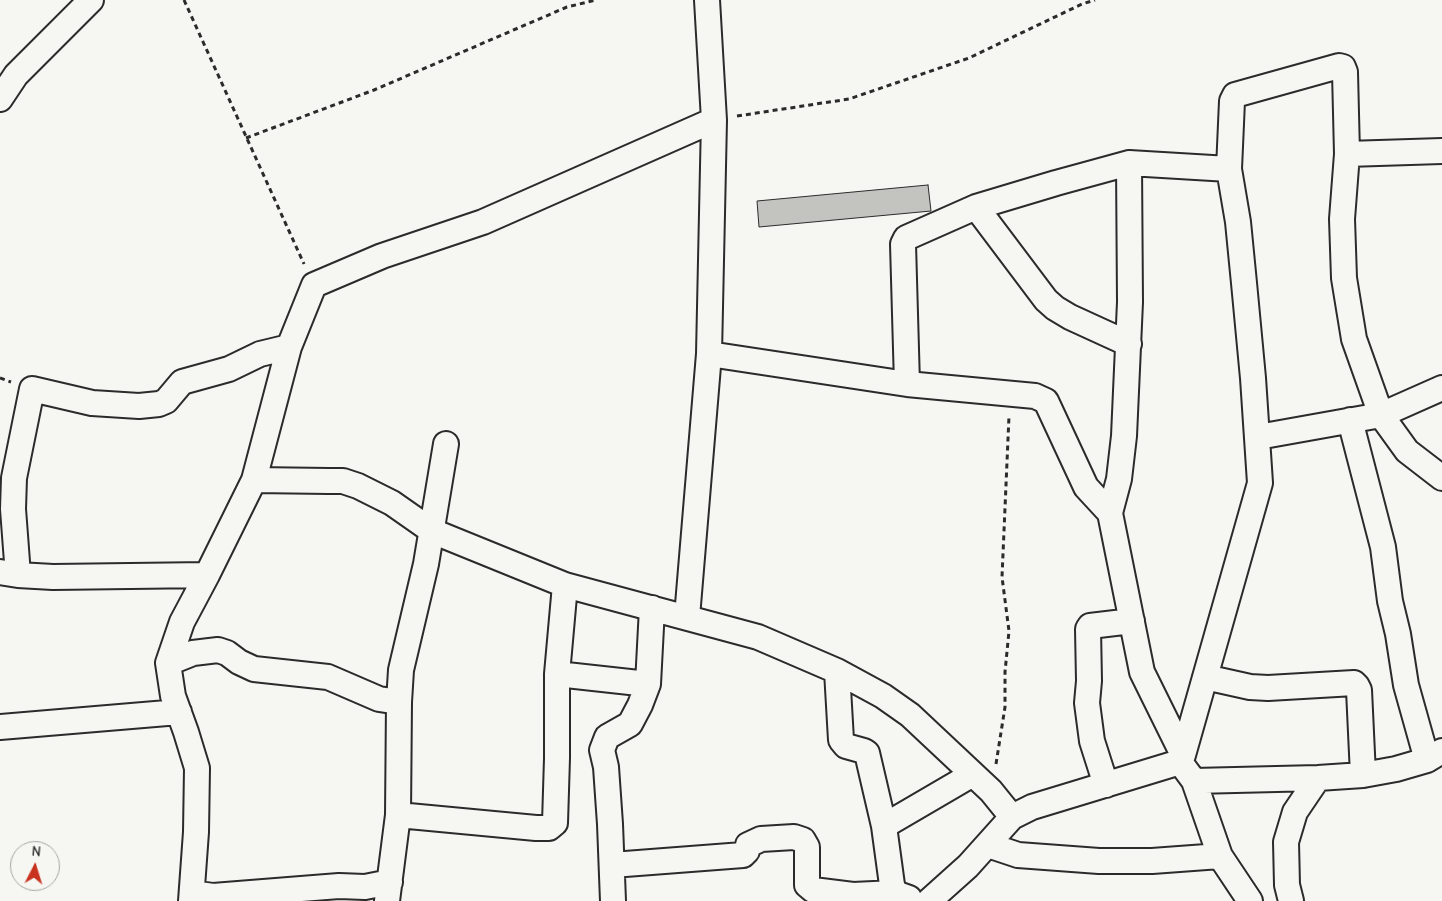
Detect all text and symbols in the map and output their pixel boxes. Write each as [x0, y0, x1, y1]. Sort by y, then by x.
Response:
north arrow [10, 841, 60, 891]
text: N [31, 843, 42, 860]

